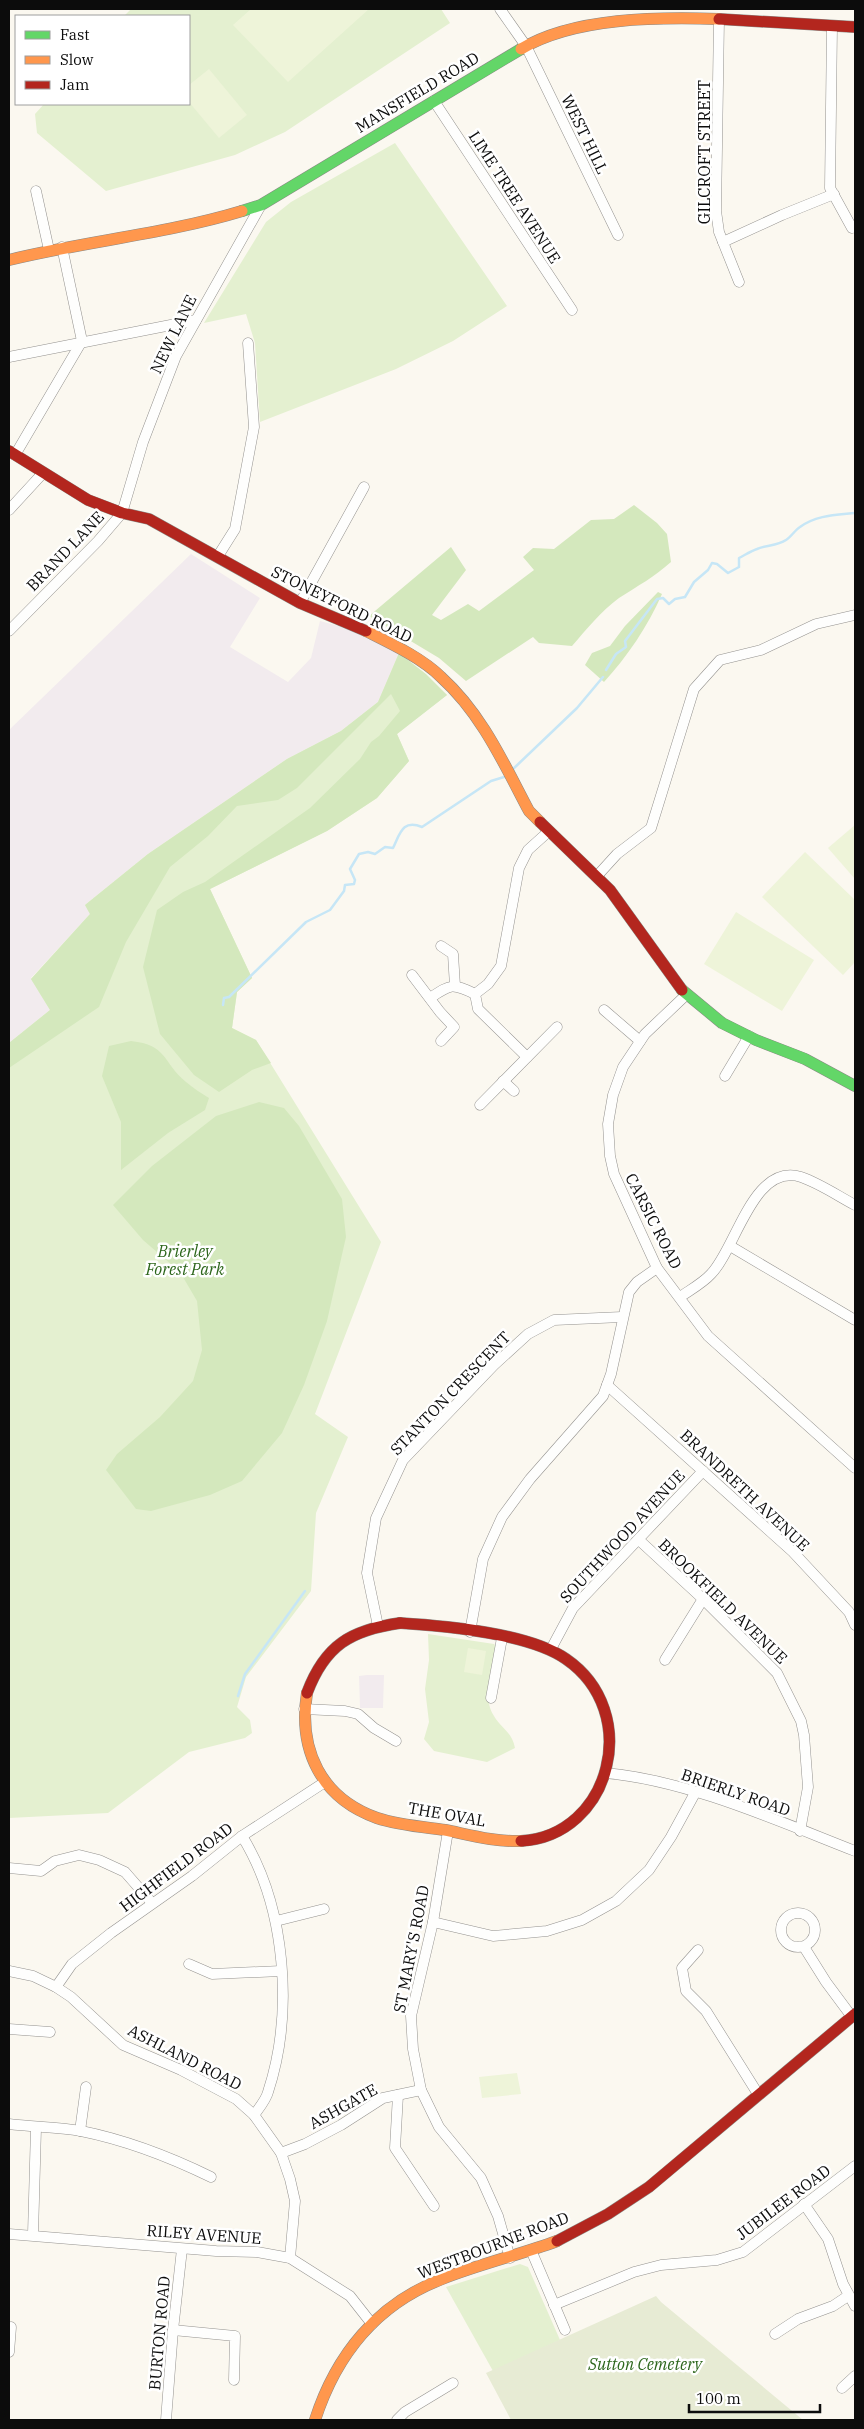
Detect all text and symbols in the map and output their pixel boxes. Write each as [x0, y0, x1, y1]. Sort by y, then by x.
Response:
legend [15, 15, 190, 105]
text: Fast [60, 25, 90, 44]
street label: MANSFIELD ROAD [351, 47, 483, 137]
text: Slow [60, 50, 94, 69]
text: Jam [60, 75, 89, 94]
street label: GILCROFT STREET [694, 80, 714, 224]
street label: WEST HILL [557, 91, 613, 177]
street label: LIME TREE AVENUE [465, 127, 565, 267]
street label: NEW LANE [145, 291, 201, 377]
street label: BRAND LANE [22, 507, 108, 595]
street label: STONEYFORD ROAD [268, 561, 416, 647]
street label: CARSIC ROAD [621, 1170, 687, 1272]
park label: Brierley Forest Park [145, 1241, 225, 1279]
street label: STANTON CRESCENT [386, 1327, 514, 1459]
street label: BRANDRETH AVENUE [676, 1425, 814, 1555]
street label: SOUTHWOOD AVENUE [555, 1465, 689, 1607]
street label: BROOKFIELD AVENUE [654, 1534, 792, 1668]
street label: BRIERLY ROAD [679, 1764, 793, 1820]
street label: THE OVAL [407, 1797, 487, 1831]
street label: HIGHFIELD ROAD [115, 1818, 237, 1916]
street label: ST MARY'S ROAD [389, 1883, 433, 2015]
street label: ASHLAND ROAD [125, 2020, 245, 2094]
street label: ASHGATE [305, 2079, 381, 2133]
street label: JUBILEE ROAD [732, 2160, 834, 2244]
street label: WESTBOURNE ROAD [415, 2207, 571, 2283]
street label: RILEY AVENUE [146, 2220, 262, 2248]
street label: BURTON ROAD [144, 2275, 174, 2391]
park label: Sutton Cemetery [587, 2354, 704, 2374]
scale bar [689, 2382, 820, 2414]
text: 100 m [696, 2389, 741, 2408]

